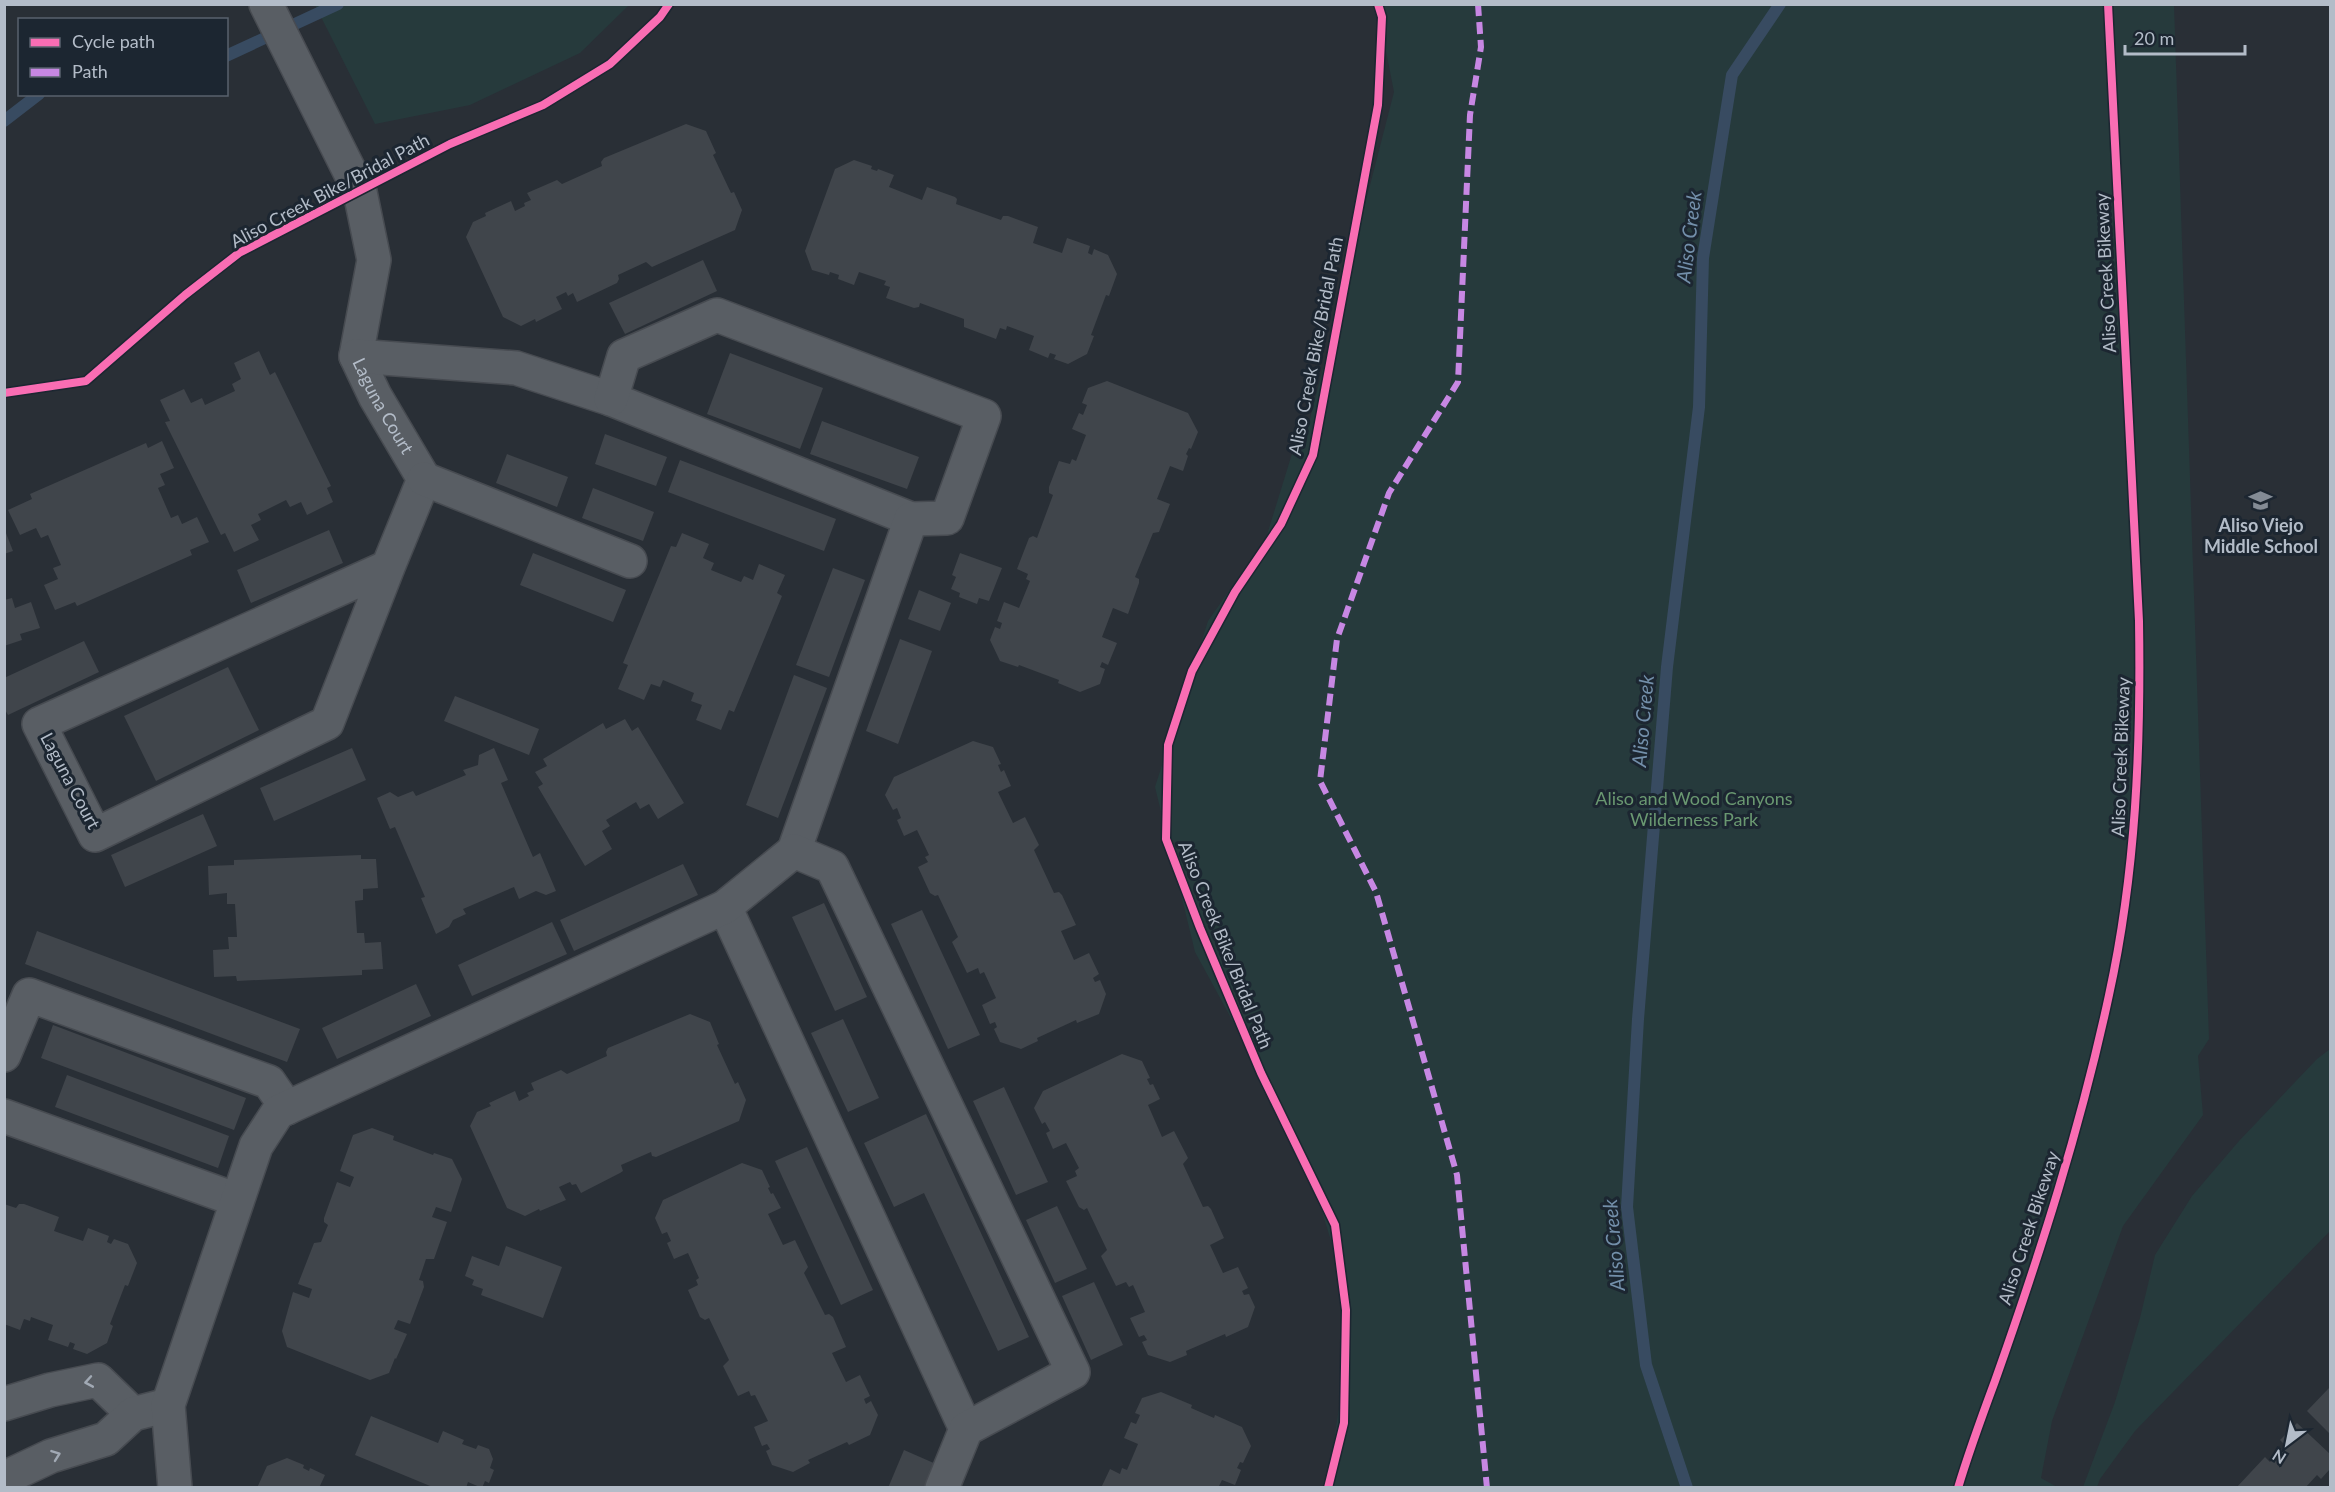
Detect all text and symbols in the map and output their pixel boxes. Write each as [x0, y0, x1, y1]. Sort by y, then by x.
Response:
legend [18, 18, 228, 96]
scale bar [2125, 18, 2245, 56]
text: 20 m [2134, 27, 2174, 49]
text: Cycle path [72, 30, 155, 52]
text: Path [72, 60, 108, 82]
street label: Aliso Creek Bike/Bridal Path [226, 128, 433, 252]
water label: Aliso Creek [1670, 189, 1706, 285]
street label: Aliso Creek Bikeway [2090, 192, 2120, 354]
street label: Aliso Creek Bike/Bridal Path [1283, 235, 1347, 457]
street label: Laguna Court [348, 354, 419, 458]
school or university icon: Aliso Viejo Middle School [2248, 487, 2274, 513]
place label: Aliso Viejo Middle School [2204, 514, 2318, 557]
water label: Aliso Creek [1626, 673, 1658, 769]
street label: Aliso Creek Bikeway [2106, 676, 2134, 837]
street label: Laguna Court [36, 728, 106, 833]
park label: Aliso and Wood Canyons Wilderness Park [1595, 787, 1793, 830]
street label: Aliso Creek Bike/Bridal Path [1174, 837, 1278, 1052]
street label: Aliso Creek Bikeway [1993, 1147, 2063, 1307]
water label: Aliso Creek [1597, 1198, 1629, 1293]
one-way arrow [84, 1375, 94, 1388]
north arrow [2257, 1414, 2317, 1474]
text: N [2269, 1446, 2289, 1468]
one-way arrow [50, 1449, 61, 1462]

